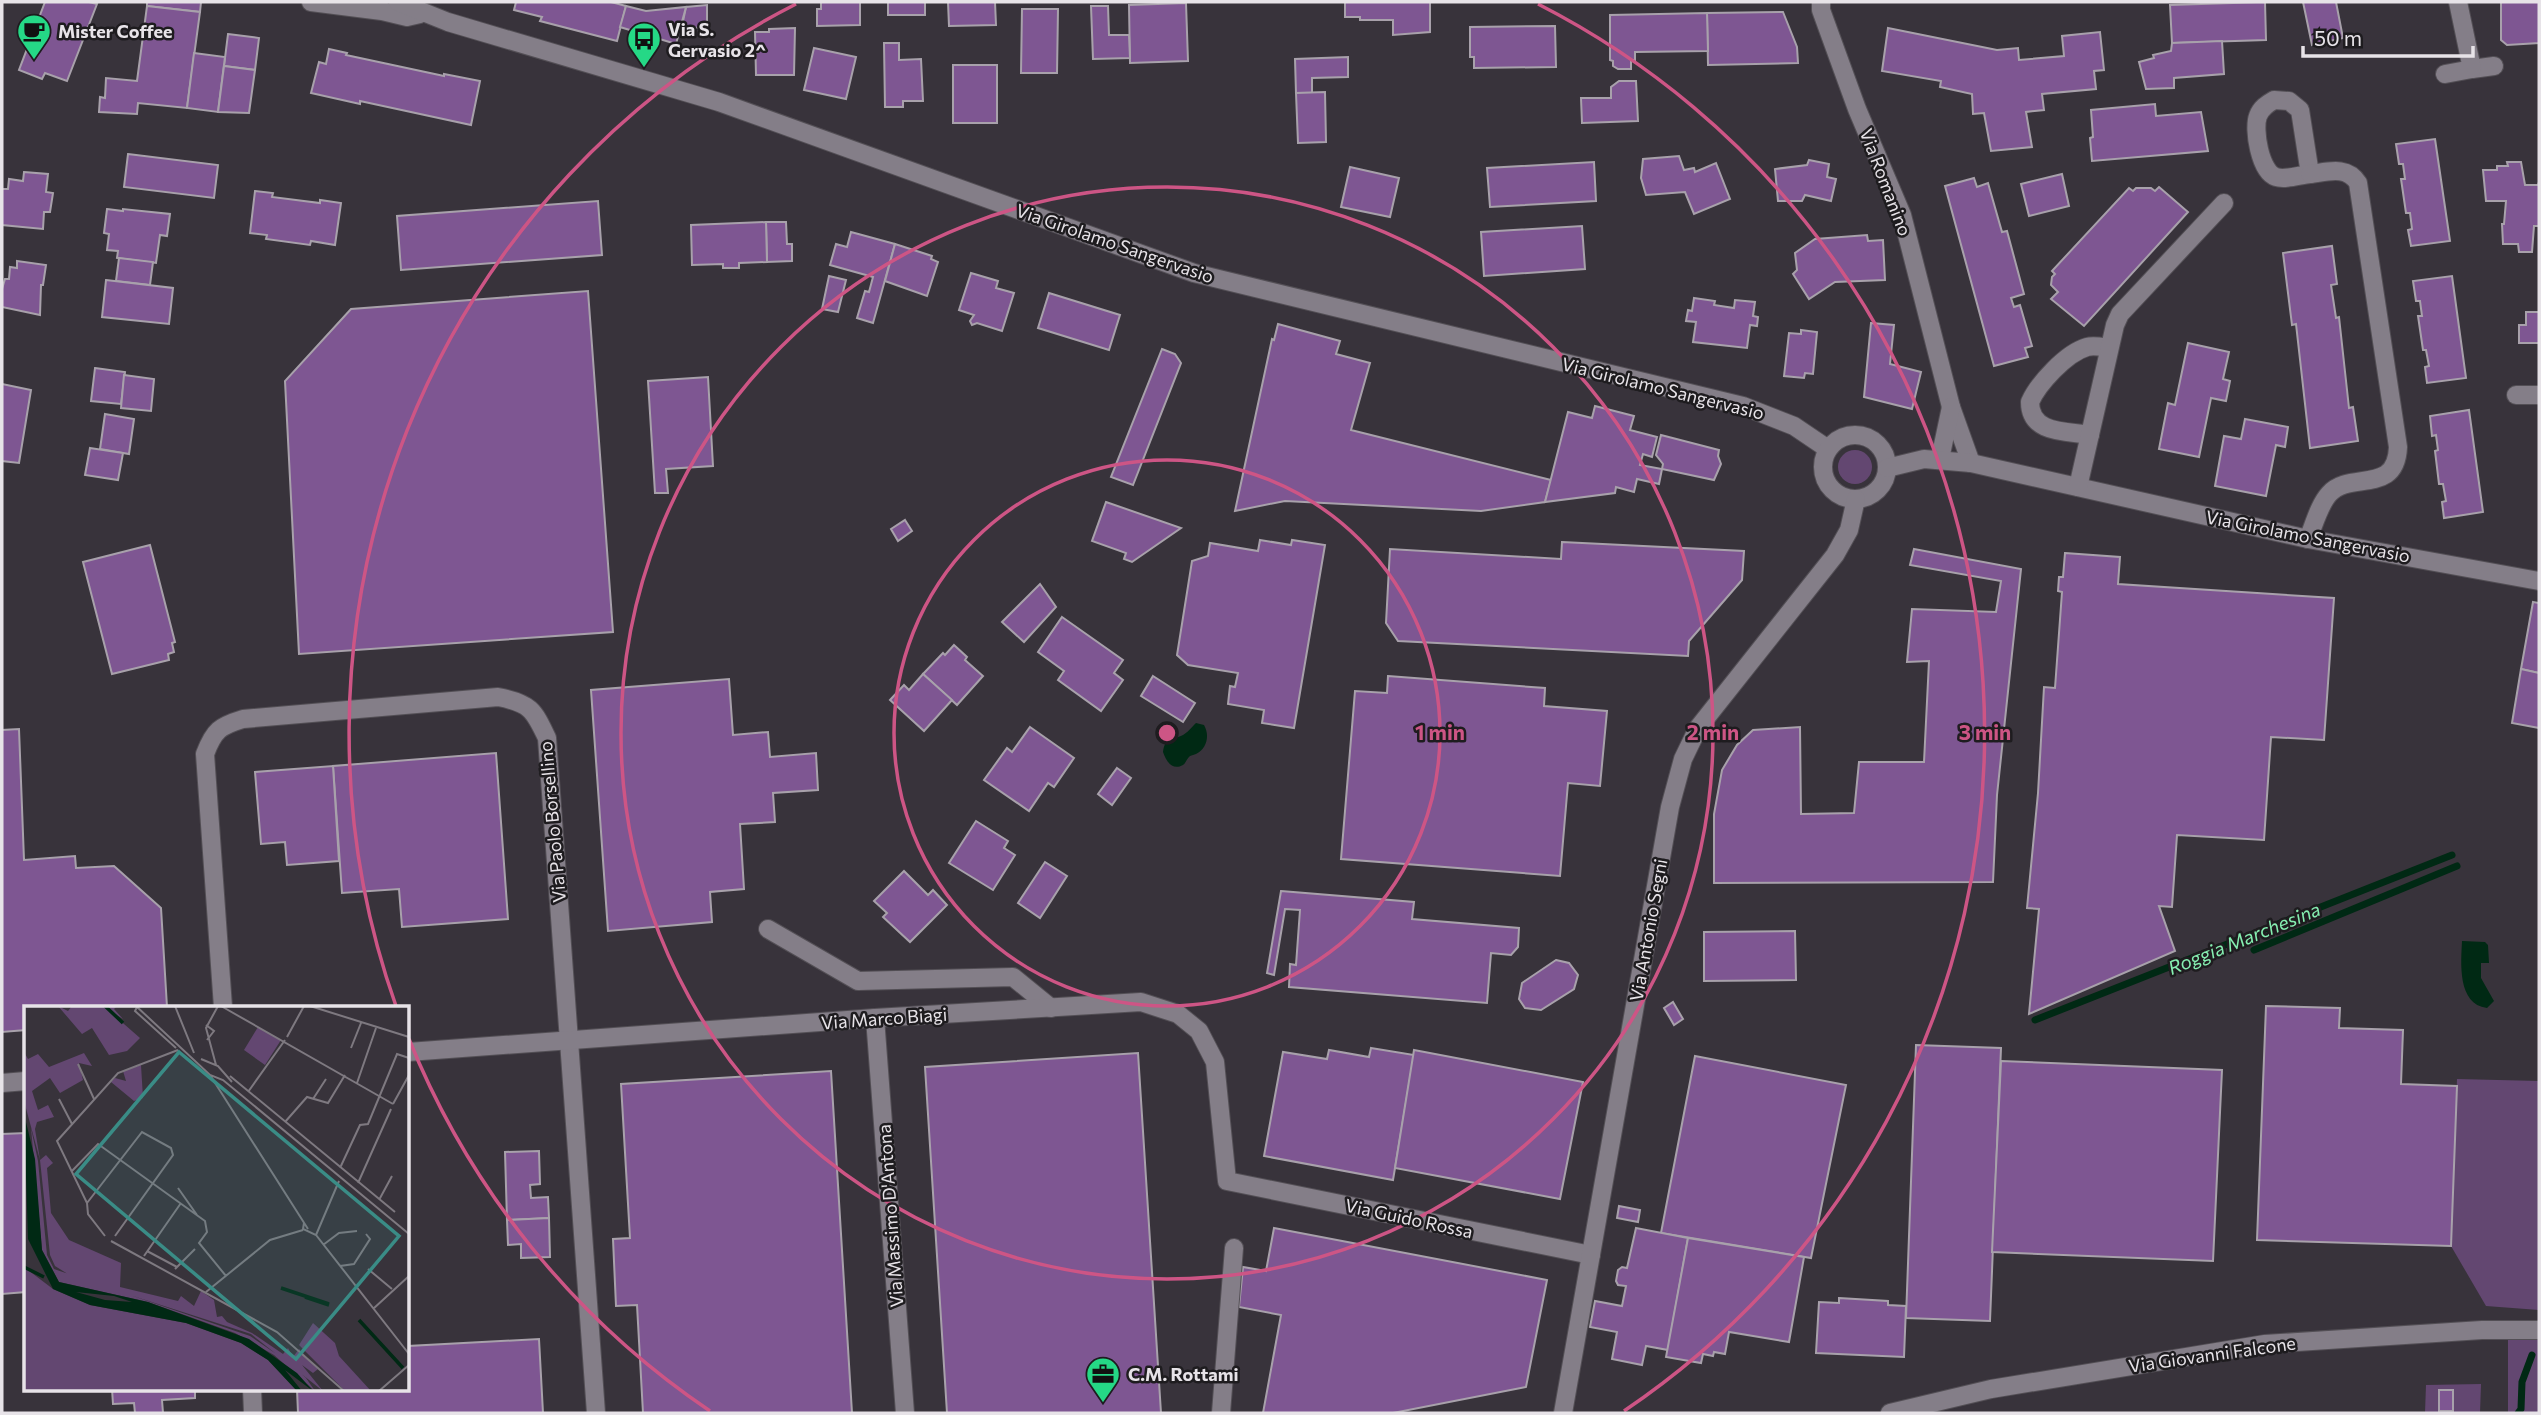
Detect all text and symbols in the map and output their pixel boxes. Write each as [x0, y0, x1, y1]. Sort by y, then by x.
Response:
cafe icon: Mister Coffee [15, 12, 53, 61]
scale bar [2303, 14, 2473, 58]
place label: Via S. Gervasio 2^ [668, 18, 766, 61]
place label: Mister Coffee [58, 20, 172, 42]
bus stop icon: Via S. Gervasio 2^ [625, 20, 663, 69]
text: 50 m [2314, 25, 2362, 50]
street label: Via Romanino [1855, 125, 1917, 239]
street label: Via Girolamo Sangervasio [1013, 199, 1217, 287]
street label: Via Girolamo Sangervasio [1560, 352, 1766, 424]
street label: Via Girolamo Sangervasio [2204, 505, 2412, 567]
text: 1 min [1415, 719, 1465, 744]
text: 2 min [1687, 719, 1739, 744]
text: 3 min [1959, 719, 2011, 744]
centre of rings [1155, 721, 1179, 745]
street label: Via Paolo Borsellino [534, 740, 570, 904]
street label: Via Antonio Segni [1625, 857, 1671, 1003]
water label: Roggia Marchesina [2164, 897, 2324, 979]
street label: Via Marco Biagi [820, 1003, 948, 1033]
inset map [24, 1006, 410, 1390]
street label: Via Massimo D'Antona [873, 1124, 907, 1308]
street label: Via Guido Rossa [1343, 1194, 1475, 1242]
street label: Via Giovanni Falcone [2127, 1331, 2297, 1377]
office icon: C.M. Rottami [1084, 1355, 1122, 1404]
place label: C.M. Rottami [1128, 1363, 1239, 1385]

